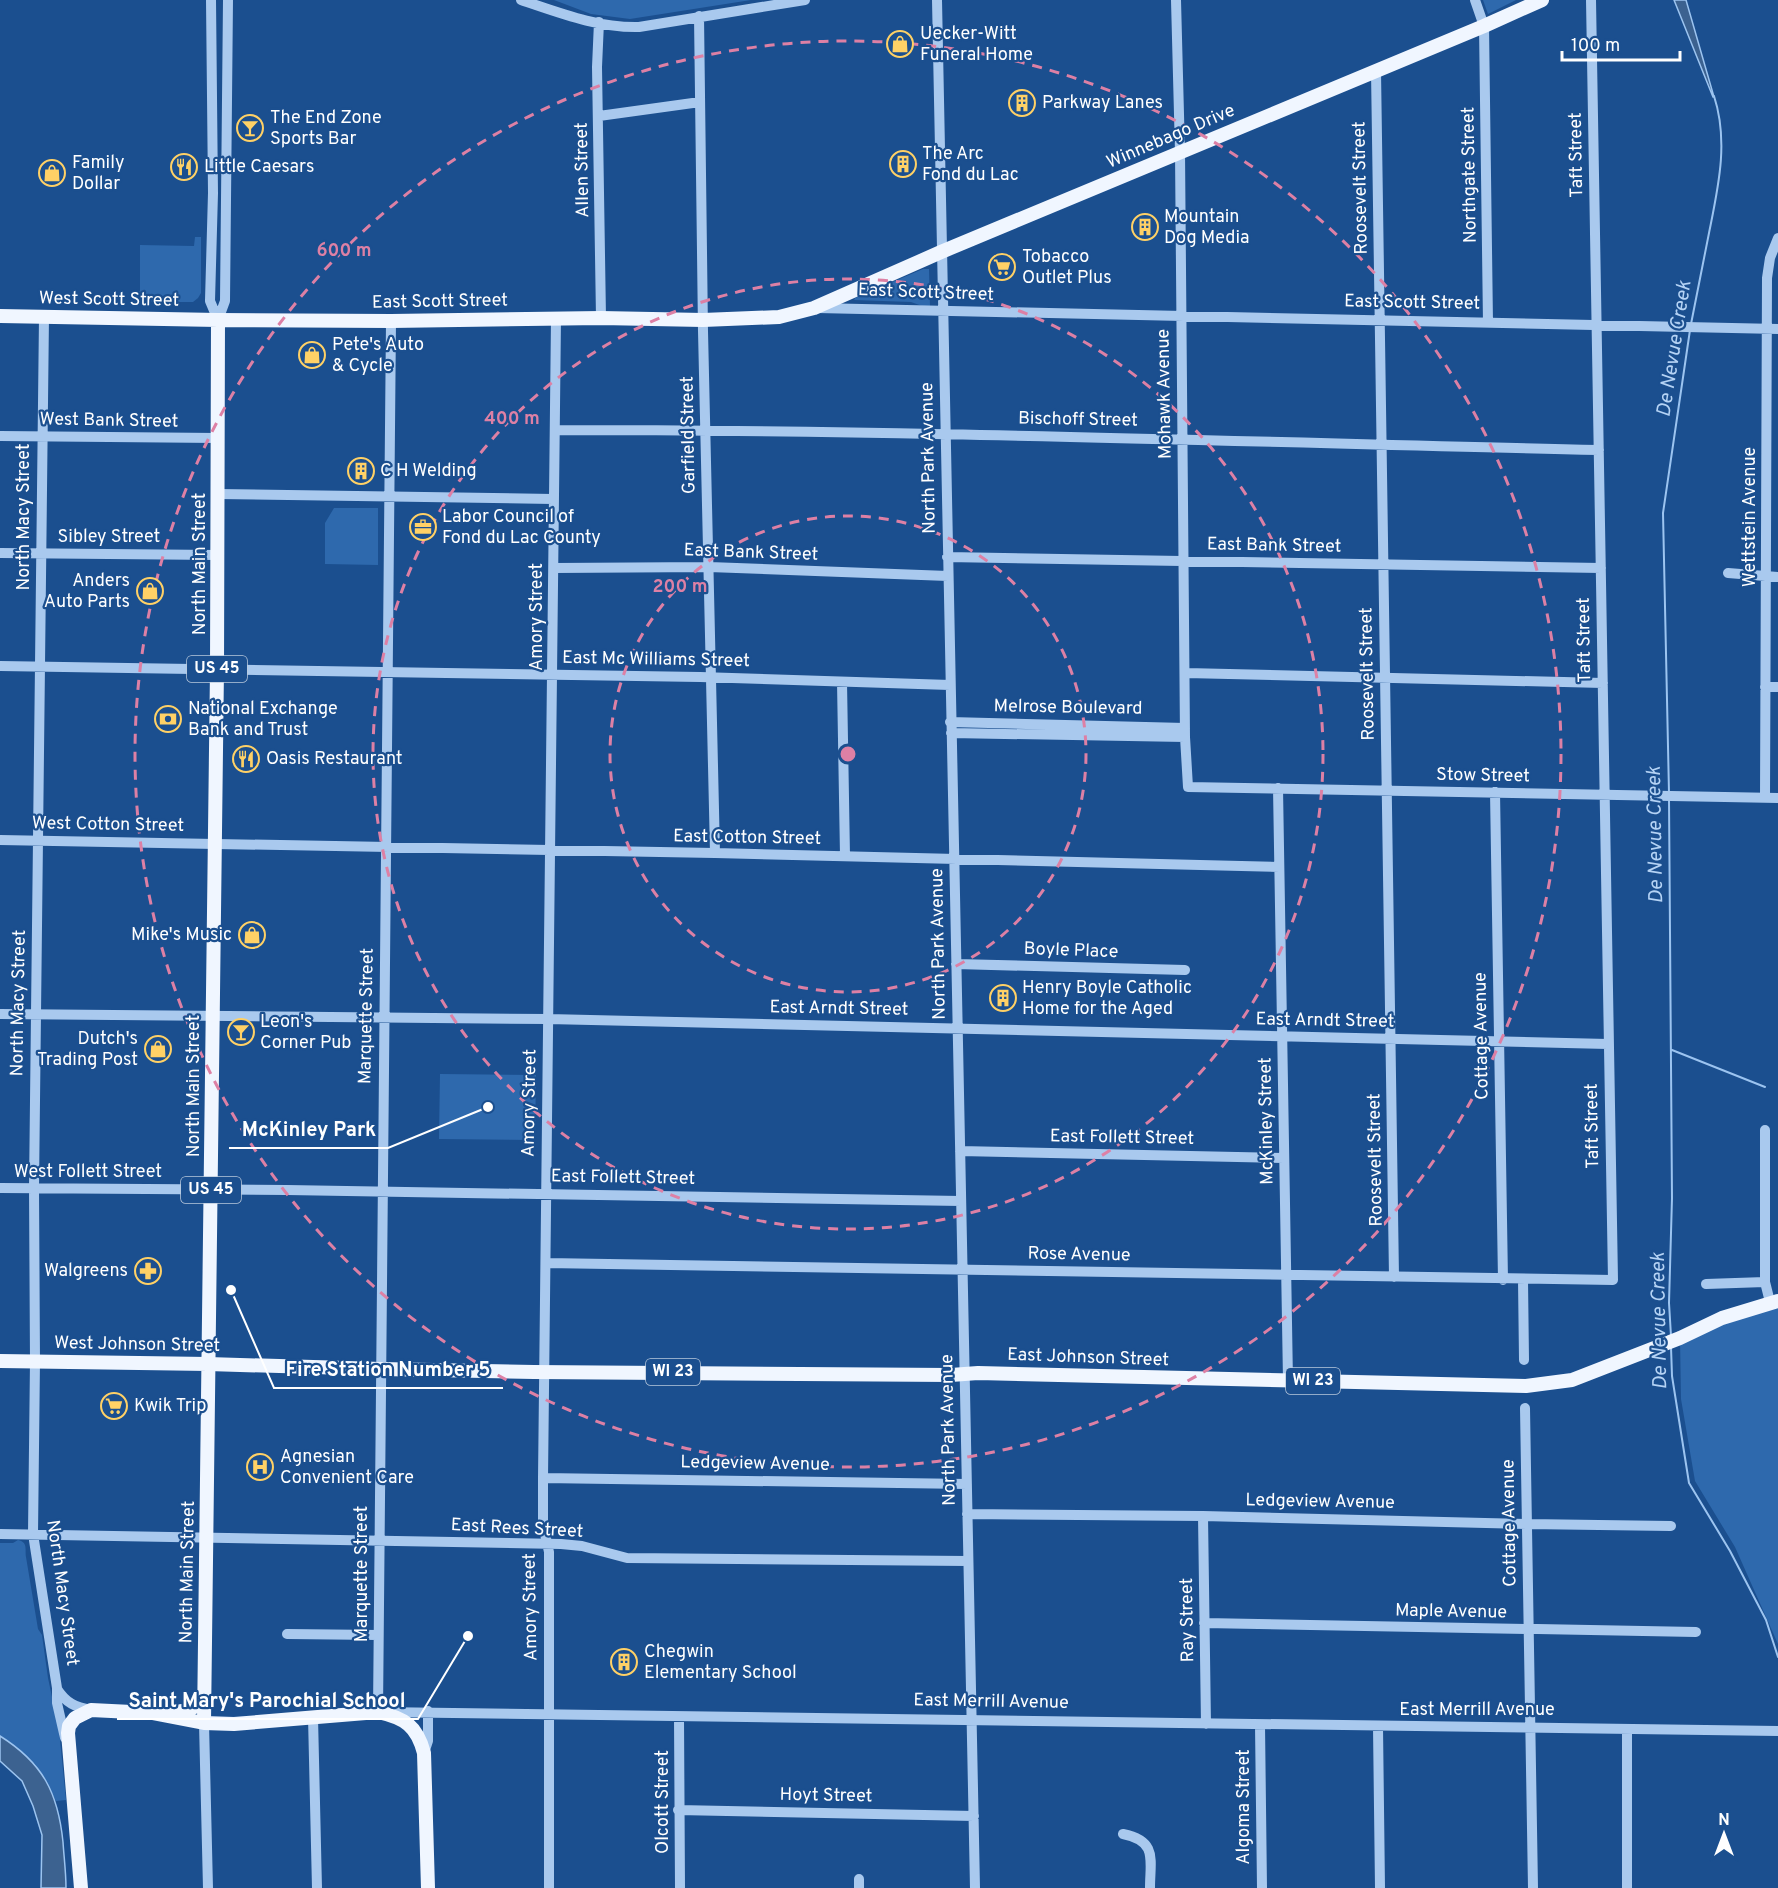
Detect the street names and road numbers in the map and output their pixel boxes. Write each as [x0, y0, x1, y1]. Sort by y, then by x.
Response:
street label: Winnebago Drive [1103, 100, 1239, 174]
street label: Northgate Street [1457, 107, 1483, 243]
street label: Taft Street [1565, 112, 1589, 198]
street label: Roosevelt Street [1348, 121, 1374, 255]
street label: Allen Street [571, 122, 595, 218]
street label: East Scott Street [858, 279, 994, 307]
street label: West Scott Street [39, 287, 179, 313]
street label: East Scott Street [372, 289, 508, 315]
street label: East Scott Street [1344, 290, 1480, 316]
street label: Mohawk Avenue [1152, 329, 1178, 459]
street label: Garfield Street [676, 376, 702, 494]
street label: North Park Avenue [916, 382, 942, 534]
street label: Bischoff Street [1018, 407, 1138, 433]
street label: West Bank Street [39, 408, 179, 434]
street label: North Macy Street [13, 444, 36, 590]
street label: Wettstein Avenue [1739, 447, 1762, 587]
street label: North Main Street [189, 493, 212, 635]
street label: Sibley Street [58, 526, 160, 549]
street label: East Bank Street [1207, 533, 1341, 559]
street label: East Bank Street [683, 539, 819, 567]
street label: Amory Street [526, 563, 549, 671]
street label: Taft Street [1573, 597, 1597, 683]
street label: Roosevelt Street [1355, 607, 1381, 741]
street label: East Mc Williams Street [562, 647, 750, 673]
road number: US 45 [187, 656, 247, 682]
street label: Melrose Boulevard [993, 695, 1143, 721]
street label: Stow Street [1436, 764, 1530, 788]
street label: West Cotton Street [32, 812, 184, 838]
street label: East Cotton Street [673, 825, 821, 851]
street label: North Park Avenue [926, 868, 952, 1020]
street label: North Macy Street [6, 929, 32, 1077]
street label: Boyle Place [1023, 938, 1119, 964]
street label: Marquette Street [354, 948, 380, 1084]
street label: Cottage Avenue [1469, 972, 1495, 1100]
street label: East Arndt Street [769, 996, 909, 1022]
street label: East Arndt Street [1255, 1008, 1395, 1034]
street label: North Main Street [183, 1015, 206, 1157]
street label: Amory Street [518, 1049, 542, 1157]
street label: McKinley Street [1254, 1057, 1280, 1185]
street label: Taft Street [1581, 1083, 1605, 1169]
street label: Roosevelt Street [1363, 1093, 1389, 1227]
street label: East Follett Street [1050, 1125, 1194, 1151]
street label: West Follett Street [14, 1161, 162, 1184]
street label: East Follett Street [551, 1165, 695, 1191]
road number: US 45 [181, 1177, 241, 1203]
street label: Rose Avenue [1027, 1243, 1131, 1267]
street label: West Johnson Street [54, 1332, 220, 1358]
street label: East Johnson Street [1007, 1344, 1169, 1372]
street label: North Park Avenue [936, 1354, 962, 1506]
road number: WI 23 [646, 1359, 700, 1385]
road number: WI 23 [1286, 1368, 1340, 1394]
street label: Ledgeview Avenue [680, 1451, 830, 1477]
street label: Cottage Avenue [1497, 1459, 1523, 1587]
street label: Ledgeview Avenue [1245, 1489, 1395, 1515]
street label: North Main Street [175, 1500, 201, 1644]
street label: Marquette Street [351, 1506, 374, 1642]
street label: East Rees Street [450, 1514, 584, 1544]
street label: North Macy Street [40, 1519, 84, 1667]
street label: Amory Street [519, 1553, 543, 1661]
street label: Ray Street [1176, 1578, 1200, 1662]
street label: Maple Avenue [1395, 1600, 1507, 1624]
street label: East Merrill Avenue [913, 1689, 1069, 1715]
street label: East Merrill Avenue [1399, 1699, 1555, 1722]
street label: Algoma Street [1233, 1749, 1256, 1865]
street label: Olcott Street [652, 1750, 675, 1854]
street label: Hoyt Street [779, 1784, 873, 1808]

